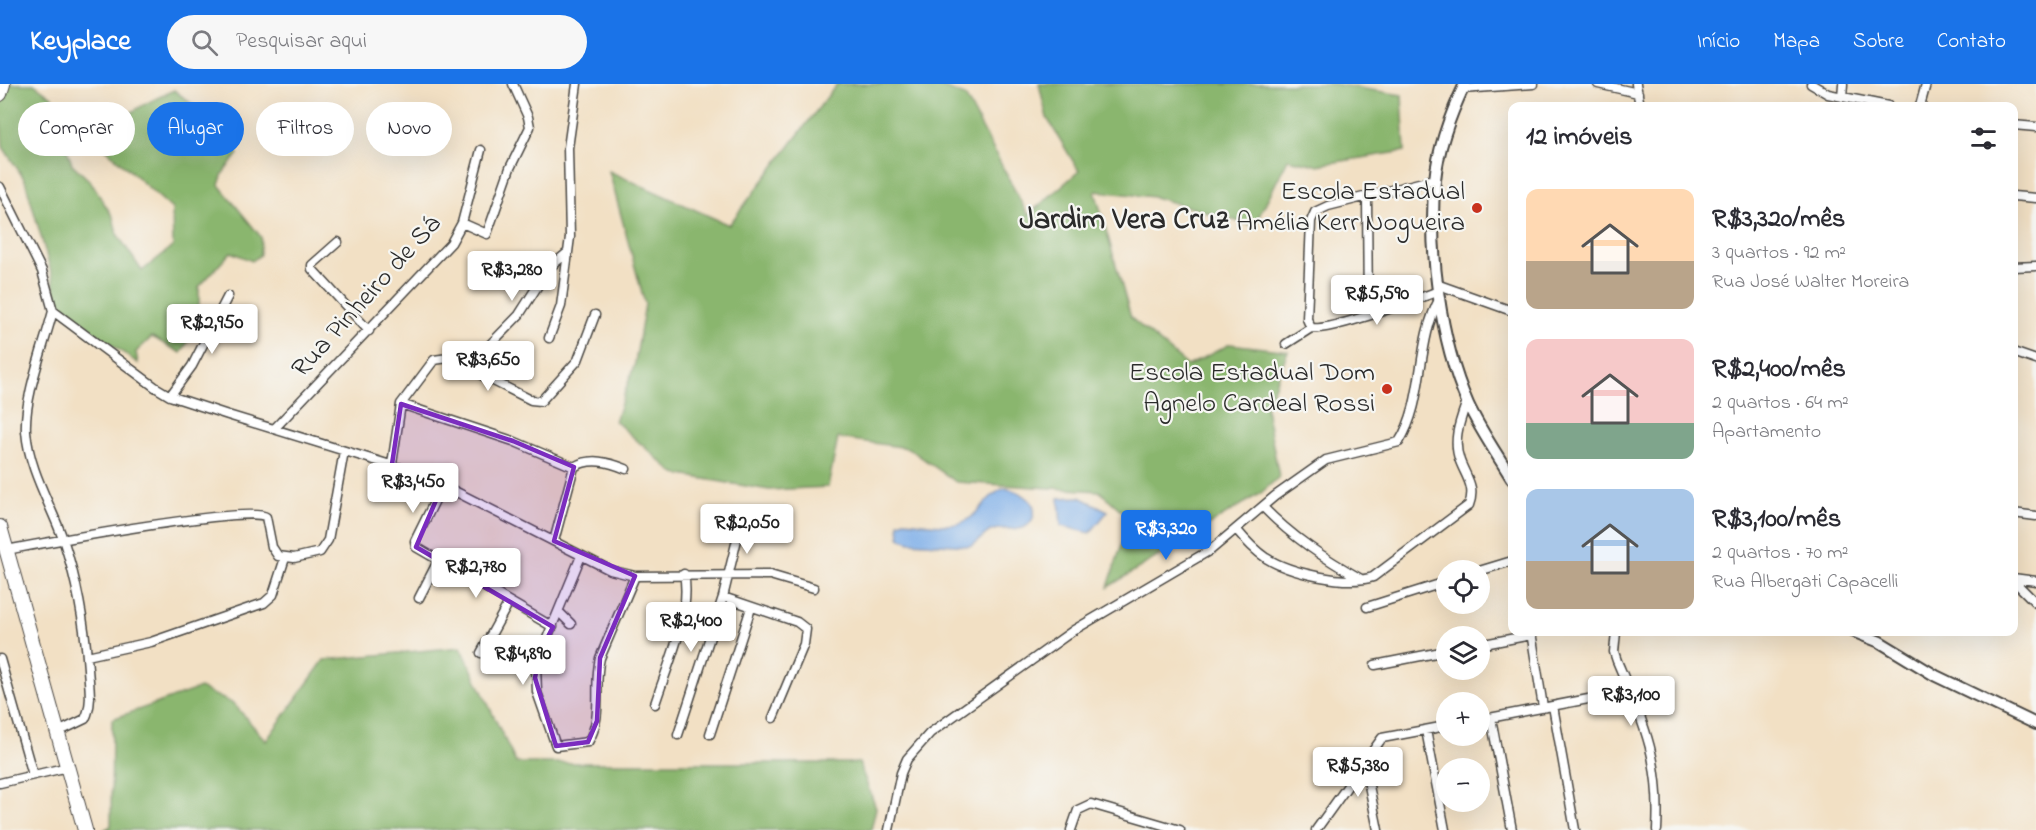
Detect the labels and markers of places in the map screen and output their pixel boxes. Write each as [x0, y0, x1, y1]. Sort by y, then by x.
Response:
place label: Escola Estadual Amélia Kerr Nogueira [1236, 173, 1465, 243]
marker: Escola Estadual Amélia Kerr Nogueira [1470, 201, 1484, 215]
pin: R$3,280 [457, 251, 567, 302]
pin: R$5,590 [1322, 275, 1432, 326]
pin: R$2,950 [157, 304, 267, 355]
pin: R$3,650 [433, 341, 543, 392]
place label: Escola Estadual Dom Agnelo Cardeal Rossi [1129, 354, 1375, 424]
marker: Escola Estadual Dom Agnelo Cardeal Rossi [1380, 382, 1394, 396]
pin: R$3,450 [358, 463, 468, 514]
pin: R$2,050 [692, 504, 802, 555]
pin: R$3,320 [1111, 510, 1221, 561]
pin: R$2,780 [421, 548, 531, 599]
pin: R$2,400 [636, 602, 746, 653]
pin: R$4,890 [468, 635, 578, 686]
pin: R$3,100 [1576, 676, 1686, 727]
pin: R$5,380 [1303, 747, 1413, 798]

